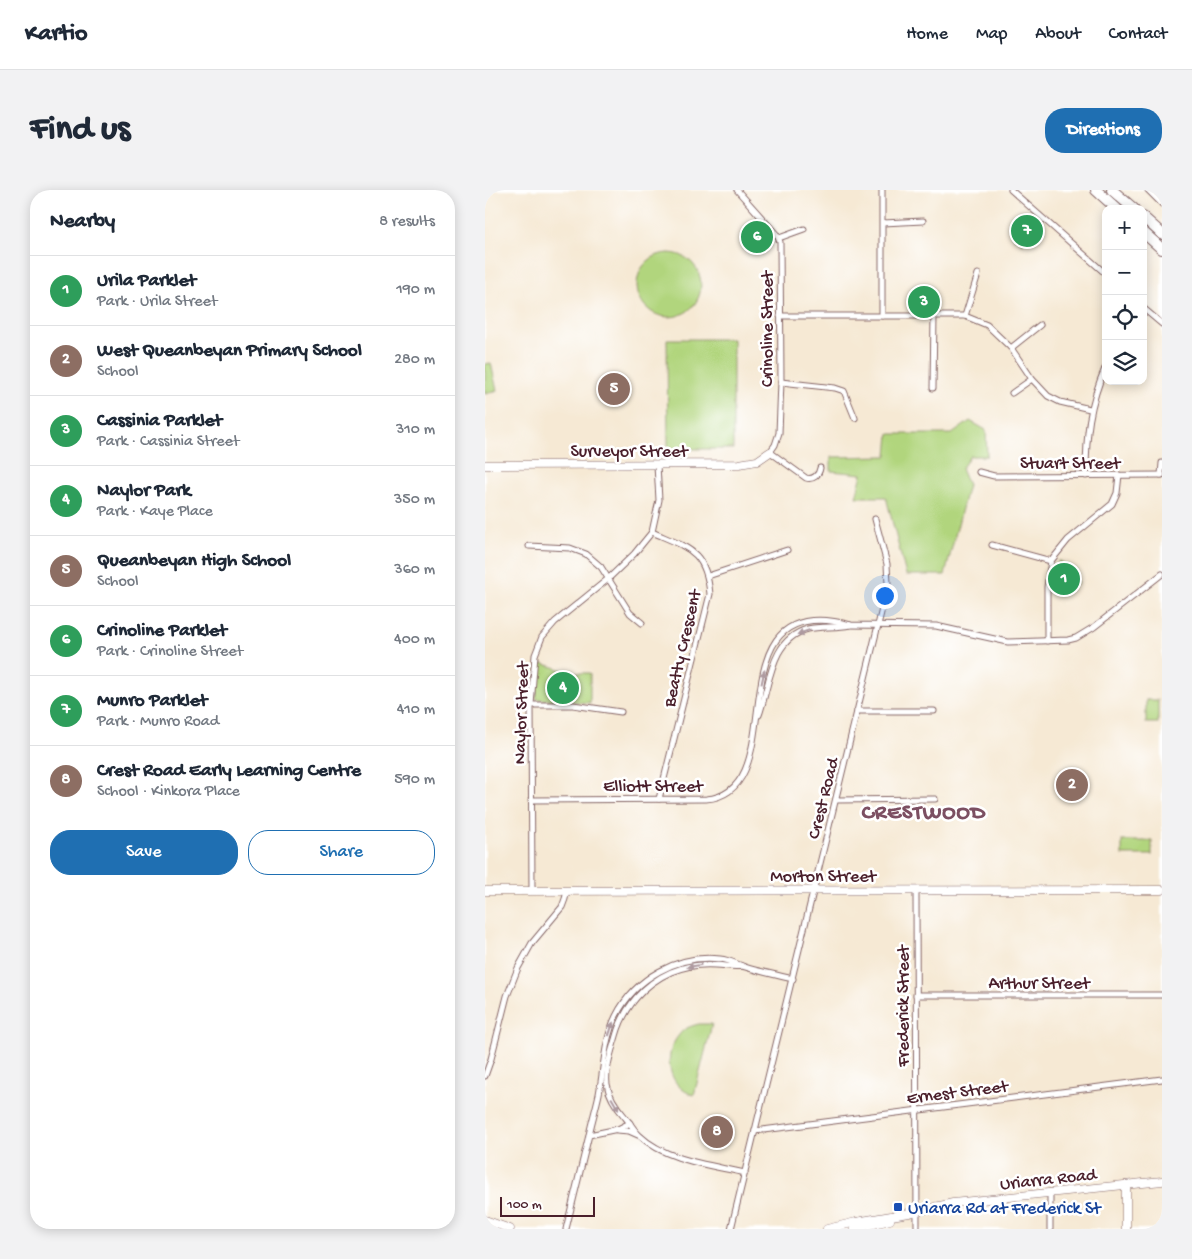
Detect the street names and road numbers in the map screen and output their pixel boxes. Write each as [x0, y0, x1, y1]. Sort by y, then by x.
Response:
street label: Crinoline Street [758, 269, 779, 387]
street label: Surveyor Street [570, 442, 689, 463]
street label: Stuart Street [1020, 454, 1122, 475]
street label: Beatty Crescent [660, 586, 707, 710]
street label: Naylor Street [510, 660, 535, 765]
street label: Crest Road [804, 754, 845, 841]
street label: Elliott Street [603, 777, 704, 798]
street label: Morton Street [770, 867, 877, 888]
street label: Frederick Street [894, 944, 915, 1068]
street label: Arthur Street [988, 974, 1091, 995]
street label: Ernest Street [906, 1077, 1011, 1110]
street label: Uriarra Road [999, 1165, 1099, 1196]

